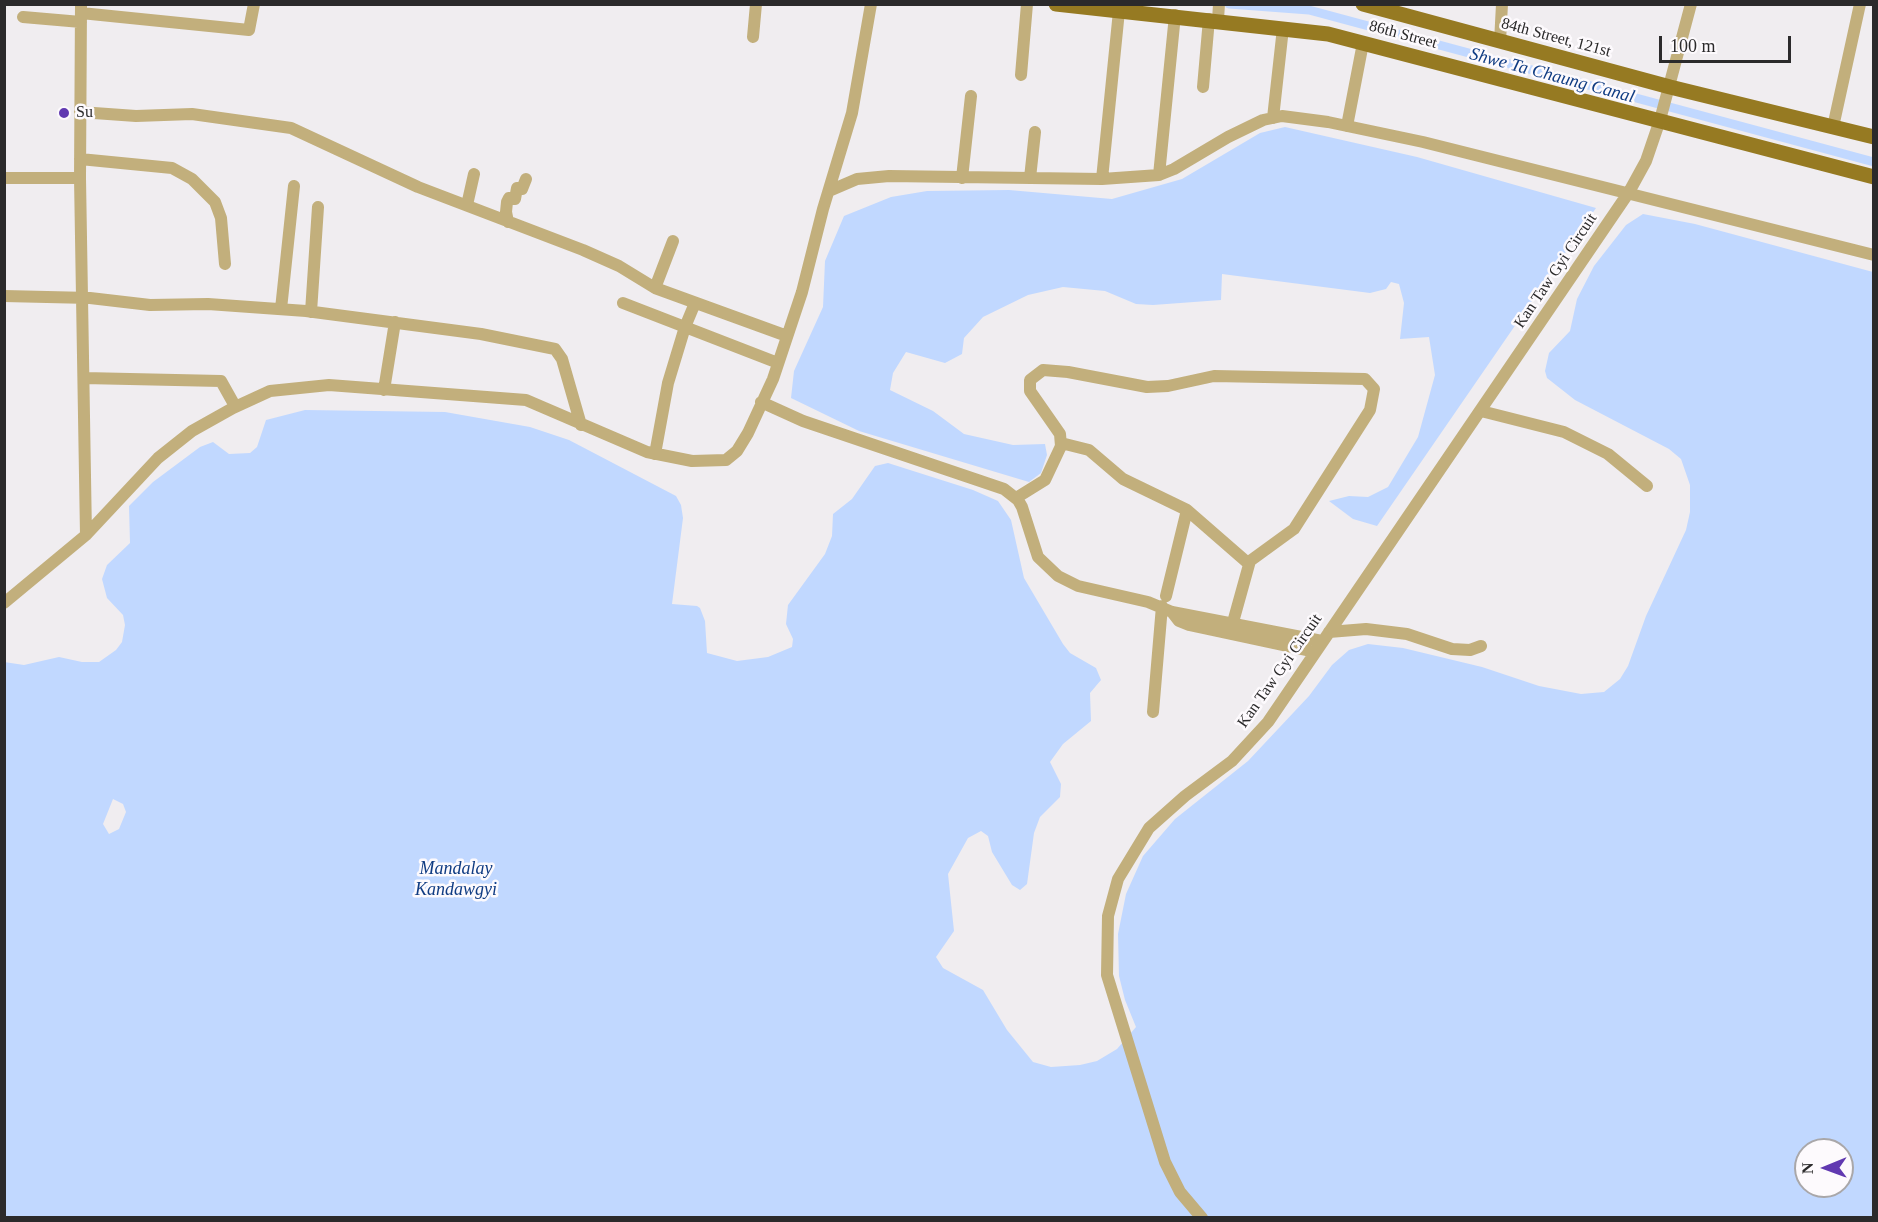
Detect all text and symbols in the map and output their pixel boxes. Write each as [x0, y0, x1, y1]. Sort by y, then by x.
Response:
street label: 84th Street, 121st [1499, 14, 1613, 62]
street label: 86th Street [1367, 17, 1439, 53]
scale bar [1662, 24, 1794, 62]
text: 100 m [1670, 36, 1716, 56]
water label: Shwe Ta Chaung Canal [1467, 44, 1637, 108]
place label: Su [76, 103, 93, 123]
marker: Su [57, 106, 71, 120]
street label: Kan Taw Gyi Circuit [1510, 210, 1602, 332]
street label: Kan Taw Gyi Circuit [1234, 610, 1326, 732]
water label: Mandalay Kandawgyi [415, 858, 497, 900]
north arrow [1794, 1138, 1854, 1198]
text: N [1799, 1162, 1816, 1174]

